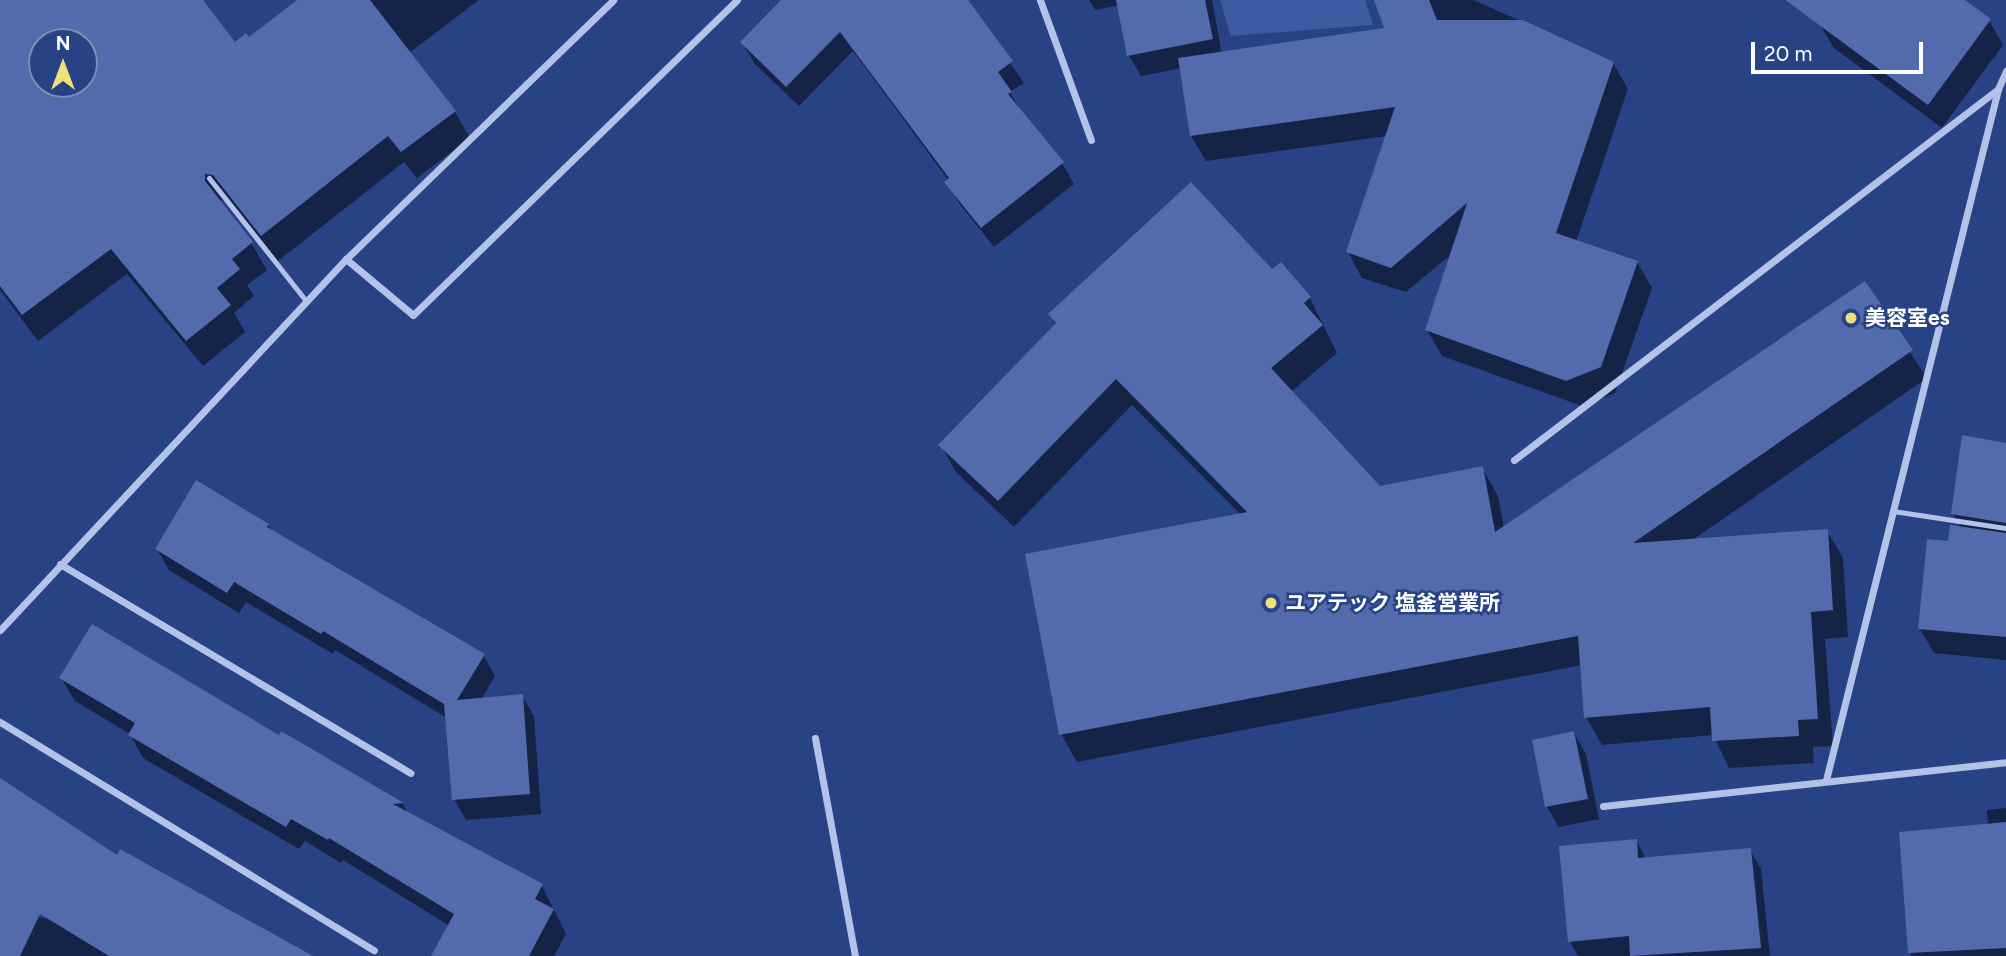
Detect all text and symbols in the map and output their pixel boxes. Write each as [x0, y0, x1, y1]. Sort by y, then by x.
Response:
north arrow [28, 28, 98, 98]
scale bar [1754, 28, 1926, 72]
text: N [56, 32, 70, 55]
text: 20 m [1764, 41, 1812, 66]
place label: 美容室es [1865, 305, 1949, 331]
marker: 美容室es [1843, 310, 1859, 326]
place label: ユアテック 塩釜営業所 [1285, 590, 1500, 616]
marker: ユアテック 塩釜営業所 [1263, 595, 1279, 611]

